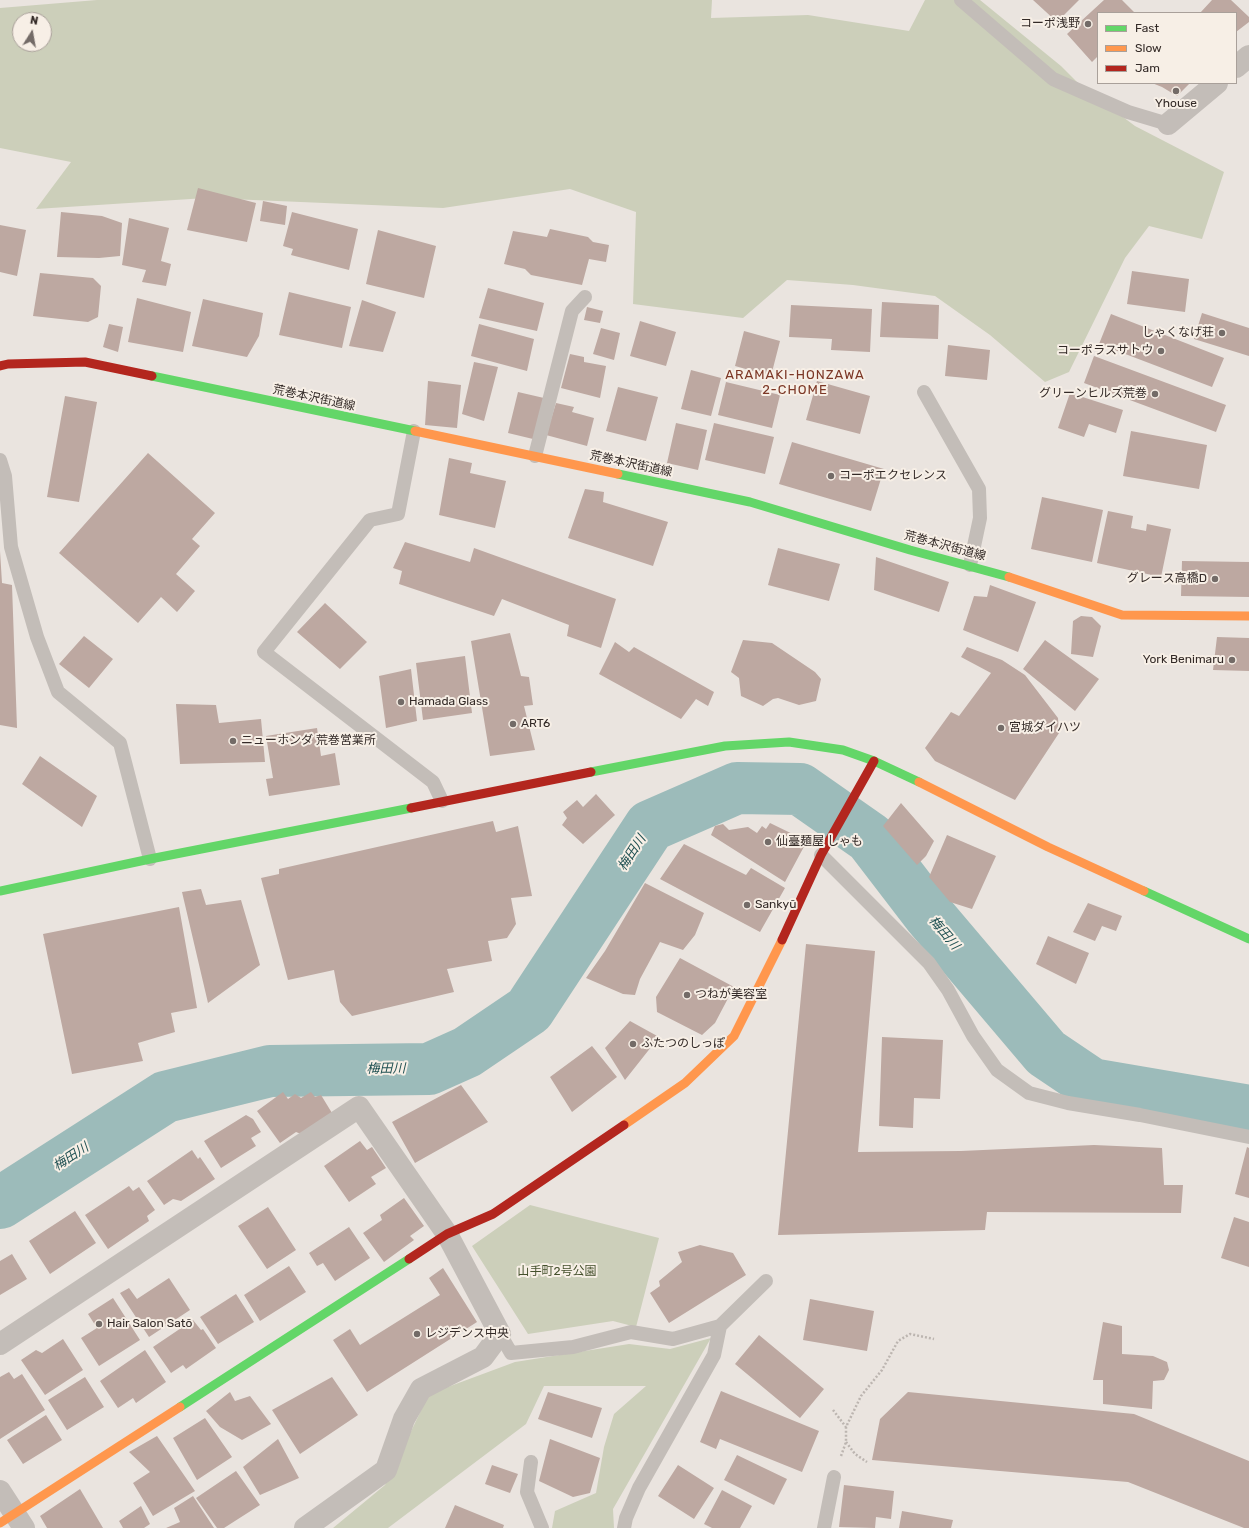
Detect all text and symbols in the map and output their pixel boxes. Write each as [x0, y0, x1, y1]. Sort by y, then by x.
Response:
north arrow [12, 12, 52, 52]
legend [1097, 12, 1237, 84]
text: N [29, 14, 39, 28]
place label: コーポ浅野 [1020, 17, 1080, 31]
marker: コーポ浅野 [1083, 19, 1093, 29]
text: Fast [1135, 21, 1159, 35]
text: Slow [1135, 41, 1162, 55]
text: Jam [1135, 61, 1160, 75]
marker: Yhouse [1171, 86, 1181, 96]
place label: Yhouse [1155, 97, 1197, 111]
place label: しゃくなげ荘 [1142, 326, 1214, 340]
marker: しゃくなげ荘 [1217, 328, 1227, 338]
place label: コーポラスサトウ [1057, 344, 1153, 358]
marker: コーポラスサトウ [1156, 346, 1166, 356]
district label: ARAMAKI-HONZAWA 2-CHOME [725, 367, 865, 398]
street label: 荒巻本沢街道線 [271, 382, 357, 414]
place label: グリーンヒルズ荒巻 [1039, 387, 1147, 401]
marker: グリーンヒルズ荒巻 [1150, 389, 1160, 399]
street label: 荒巻本沢街道線 [588, 448, 674, 480]
place label: コーポエクセレンス [839, 469, 947, 483]
marker: コーポエクセレンス [826, 471, 836, 481]
street label: 荒巻本沢街道線 [903, 528, 987, 564]
place label: グレース高橋D [1127, 572, 1207, 586]
marker: グレース高橋D [1210, 574, 1220, 584]
place label: York Benimaru [1143, 653, 1224, 667]
marker: York Benimaru [1227, 655, 1237, 665]
place label: Hamada Glass [409, 695, 488, 709]
marker: Hamada Glass [396, 697, 406, 707]
place label: ART6 [521, 717, 550, 731]
marker: ART6 [508, 719, 518, 729]
place label: 宮城ダイハツ [1009, 721, 1081, 735]
marker: 宮城ダイハツ [996, 723, 1006, 733]
place label: ニューホンダ 荒巻営業所 [241, 734, 376, 748]
marker: ニューホンダ 荒巻営業所 [228, 736, 238, 746]
water label: 梅田川 [615, 832, 649, 874]
place label: 仙臺麺屋 しゃも [776, 835, 863, 849]
marker: 仙臺麺屋 しゃも [763, 837, 773, 847]
place label: Sankyū [755, 898, 796, 912]
marker: Sankyū [742, 900, 752, 910]
water label: 梅田川 [925, 913, 963, 953]
place label: つねが美容室 [695, 988, 767, 1002]
marker: つねが美容室 [682, 990, 692, 1000]
place label: ふたつのしっぽ [641, 1037, 725, 1051]
marker: ふたつのしっぽ [628, 1039, 638, 1049]
water label: 梅田川 [366, 1061, 406, 1077]
water label: 梅田川 [50, 1140, 92, 1174]
park label: 山手町2号公園 [517, 1265, 597, 1279]
place label: Hair Salon Satō [107, 1317, 192, 1331]
marker: Hair Salon Satō [94, 1319, 104, 1329]
place label: レジデンス中央 [425, 1327, 509, 1341]
marker: レジデンス中央 [412, 1329, 422, 1339]

